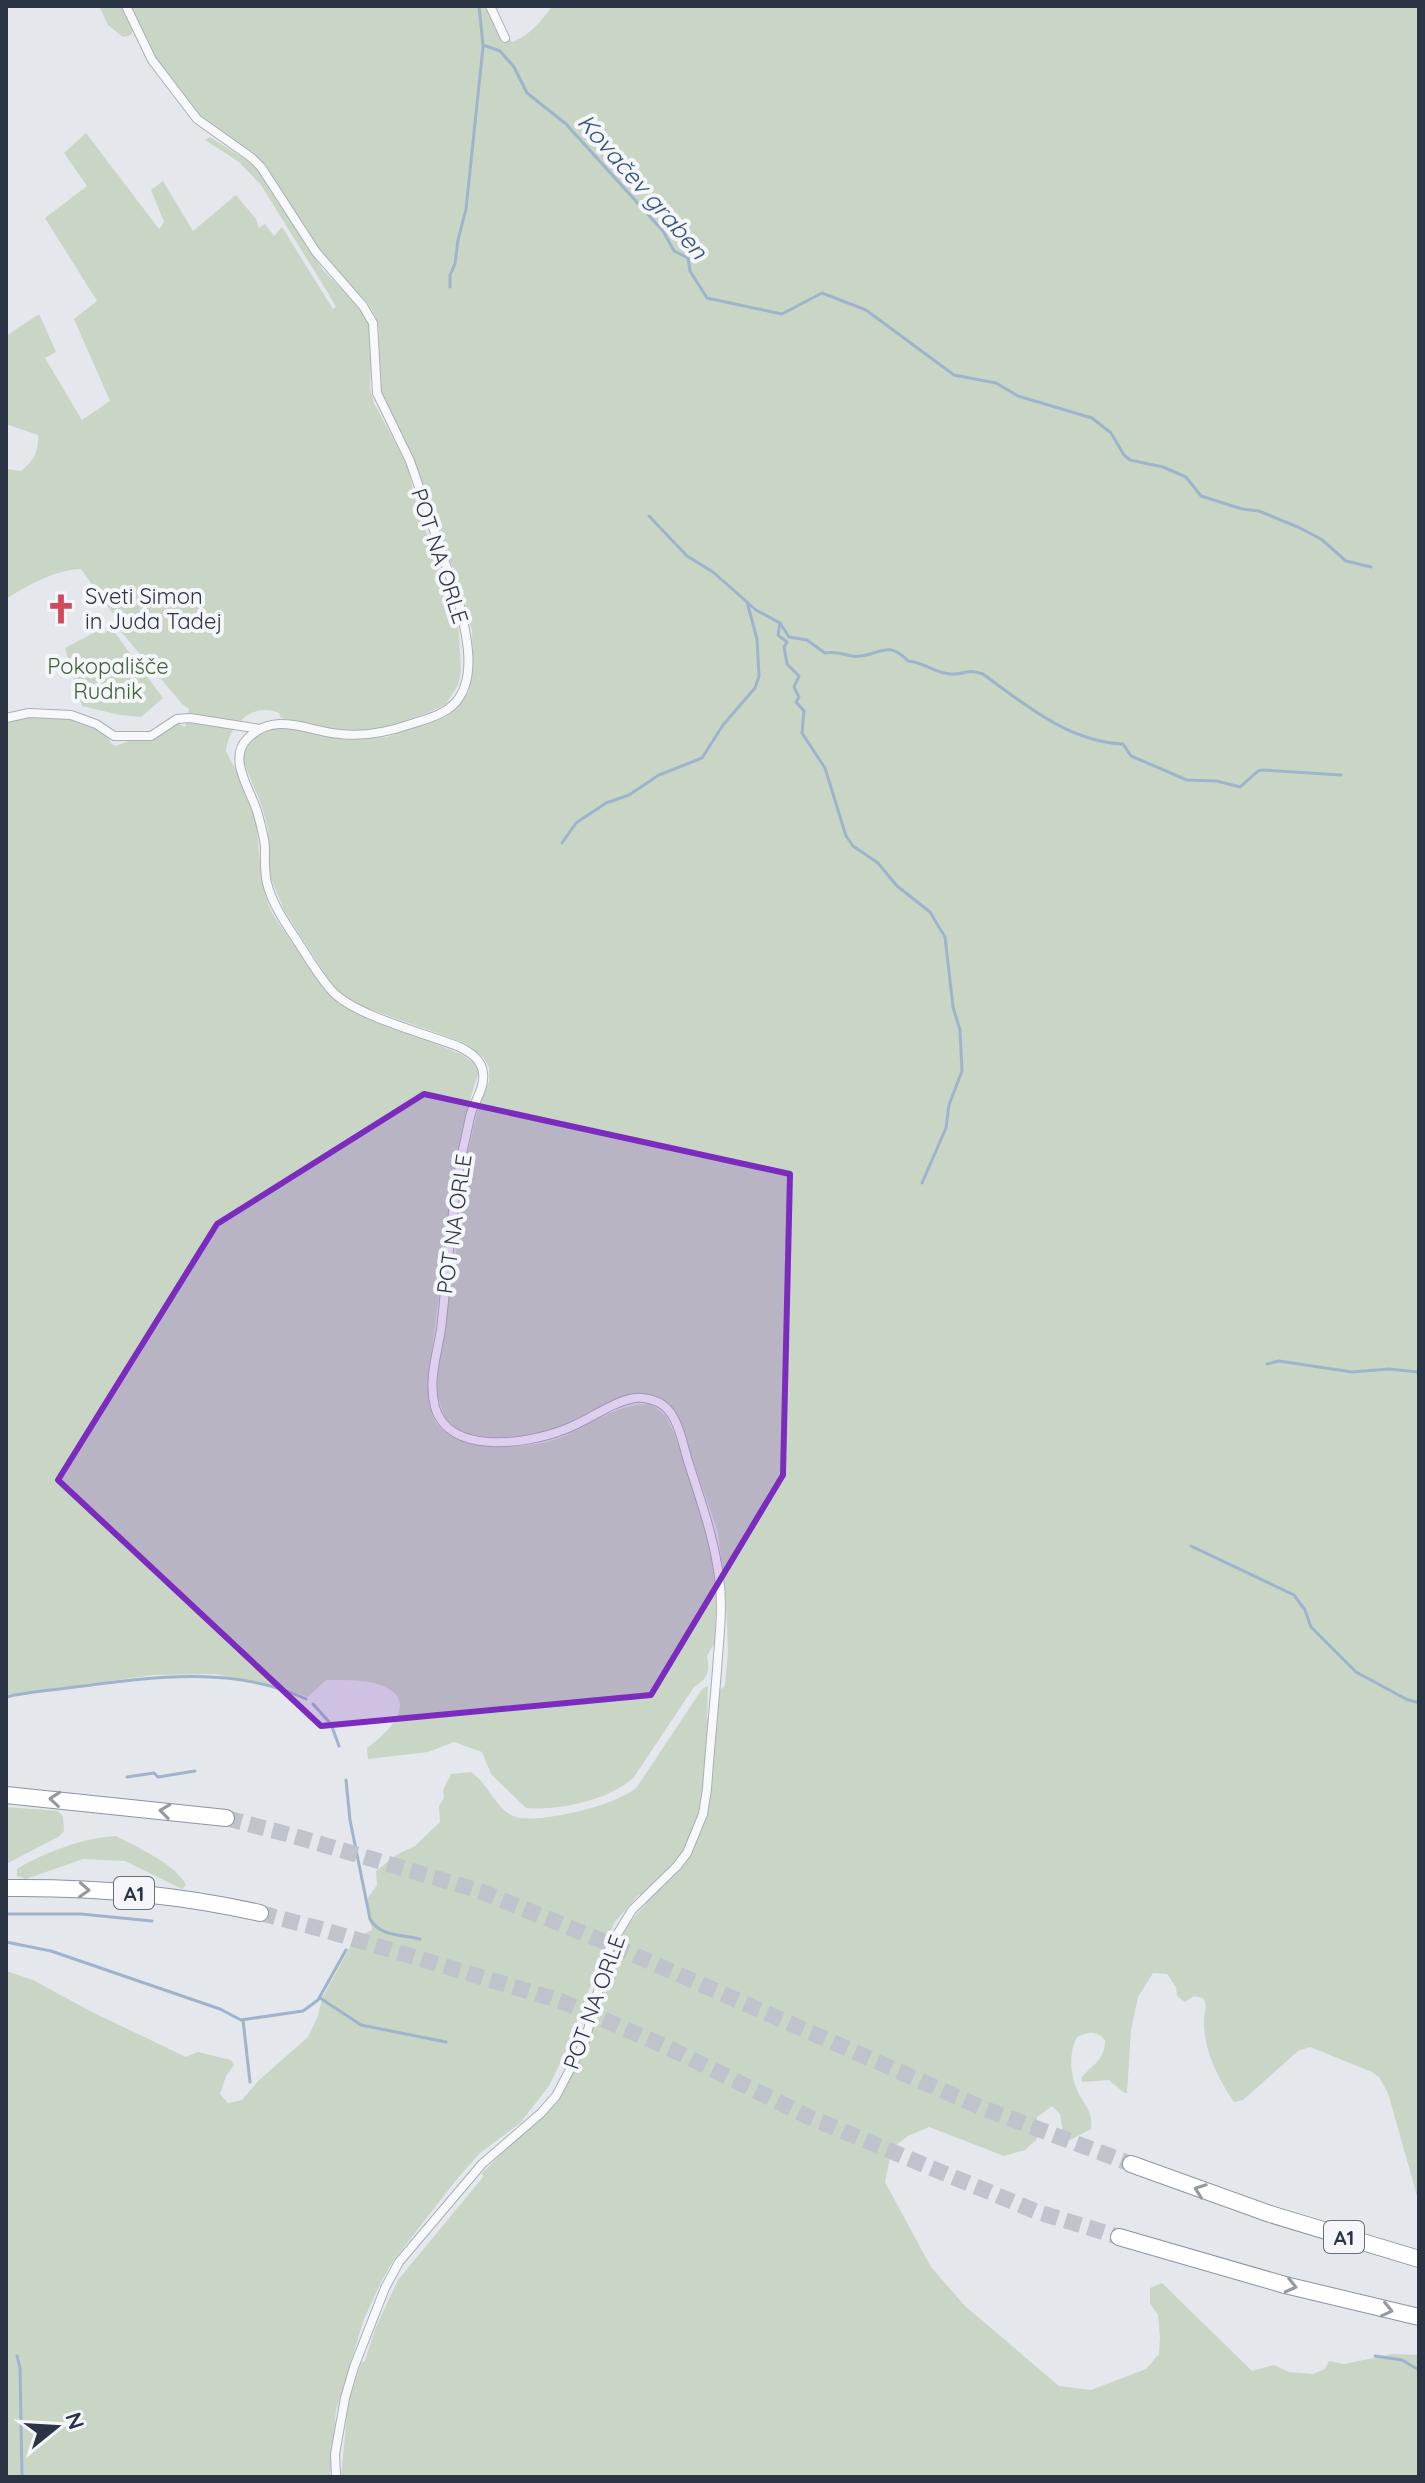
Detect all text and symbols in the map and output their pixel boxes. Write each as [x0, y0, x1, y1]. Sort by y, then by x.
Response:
water label: Kovačev graben [572, 107, 715, 266]
street label: POT NA ORLE [405, 485, 475, 627]
place label: Sveti Simon in Juda Tadej [85, 582, 222, 635]
church icon: Sveti Simon in Juda Tadej [44, 592, 78, 626]
park label: Pokopališče Rudnik [47, 652, 169, 705]
street label: POT NA ORLE [430, 1152, 478, 1296]
one-way arrow [48, 1791, 61, 1808]
one-way arrow [158, 1803, 172, 1820]
road number: A1 [114, 1877, 154, 1909]
one-way arrow [78, 1881, 91, 1898]
street label: POT NA ORLE [557, 1931, 631, 2073]
one-way arrow [1194, 2183, 1208, 2200]
road number: A1 [1324, 2221, 1364, 2253]
one-way arrow [1284, 2277, 1298, 2294]
one-way arrow [1379, 2300, 1393, 2317]
north arrow [16, 2387, 96, 2467]
text: N [59, 2409, 91, 2433]

